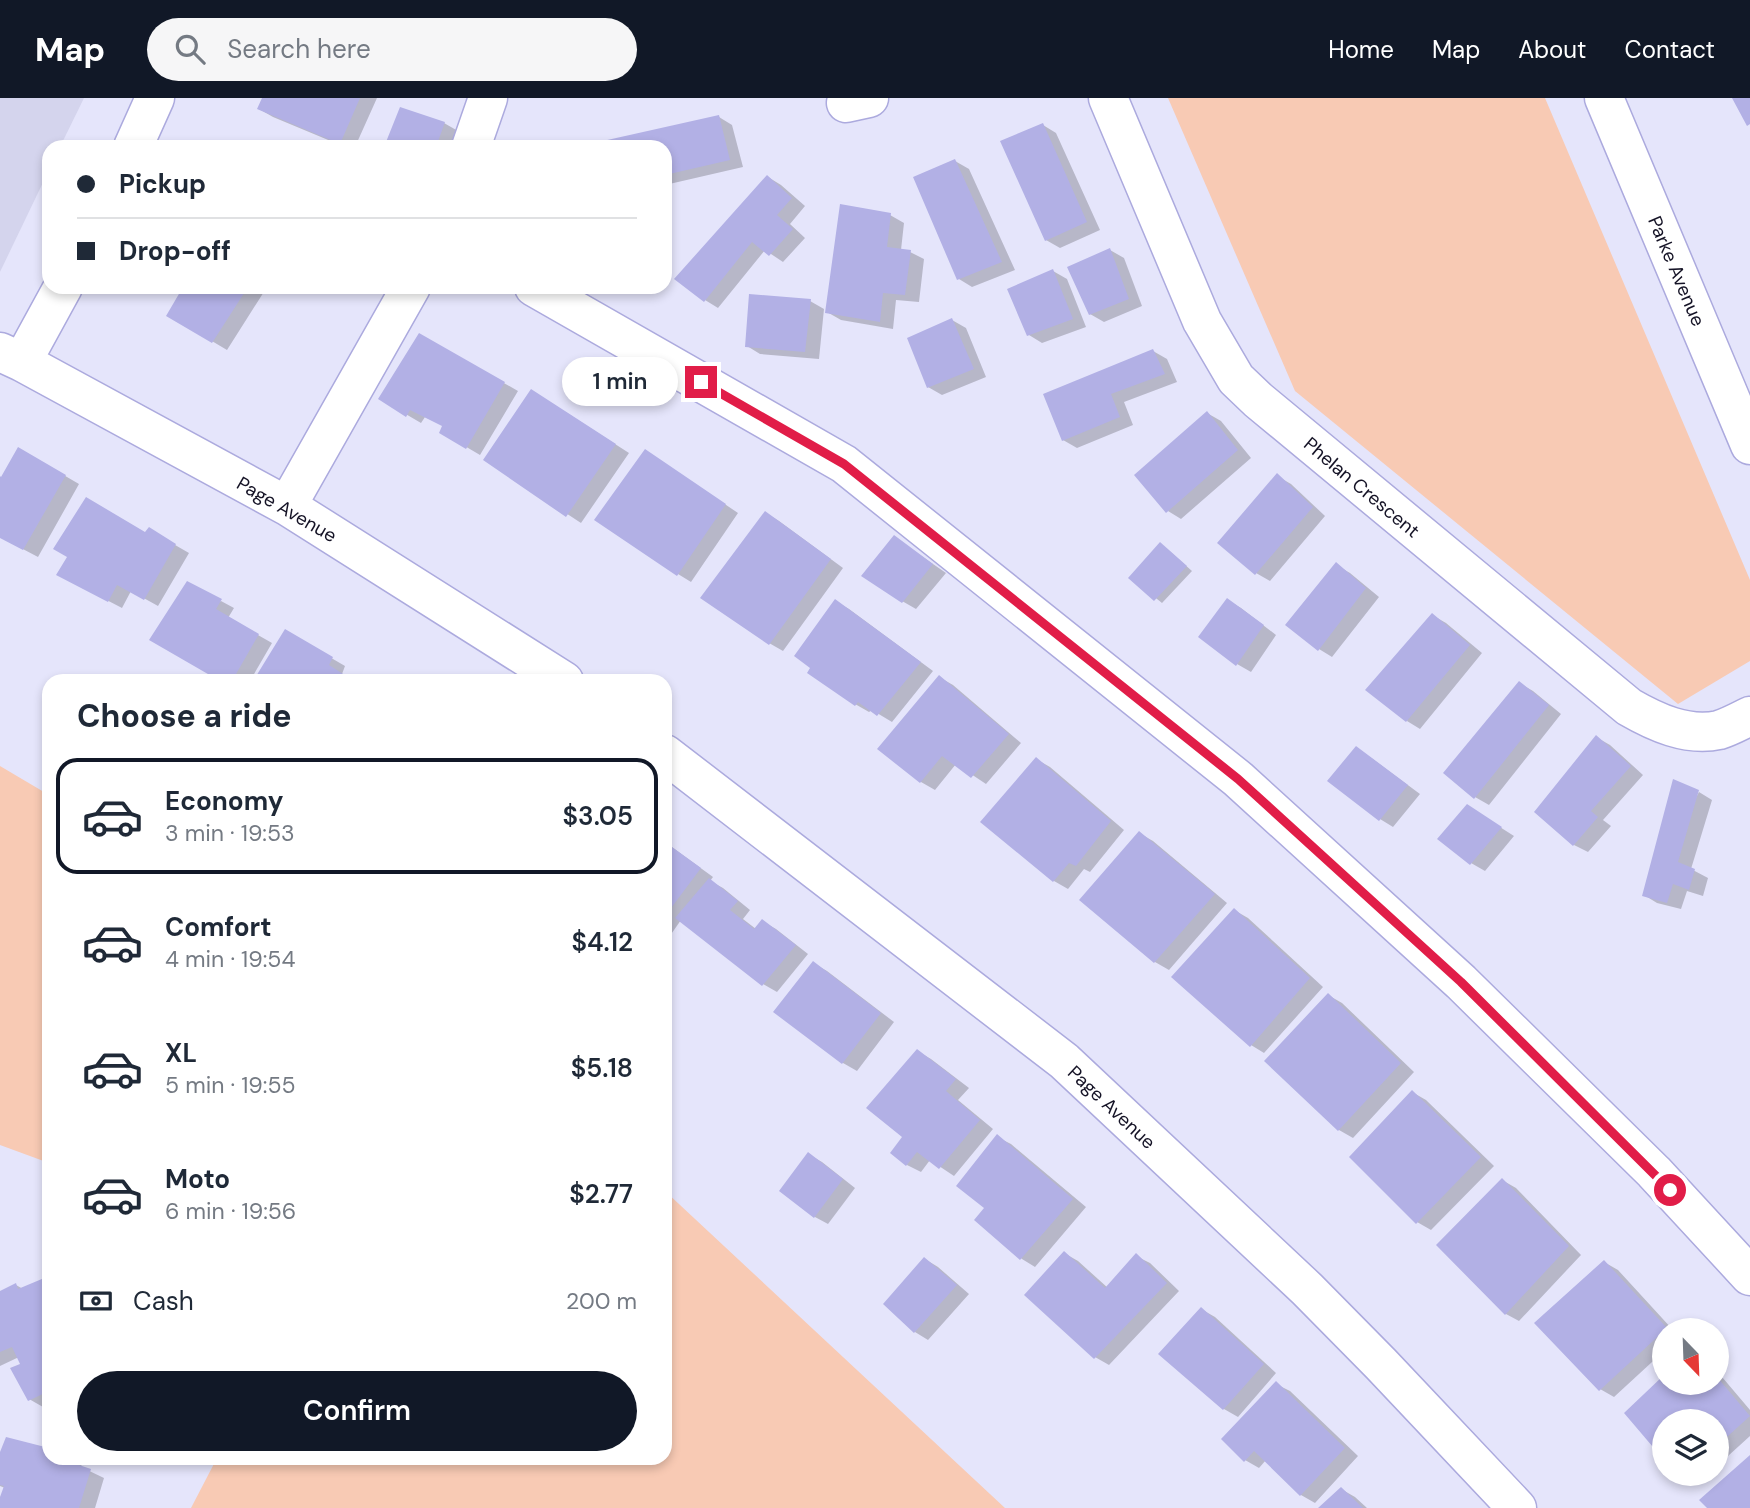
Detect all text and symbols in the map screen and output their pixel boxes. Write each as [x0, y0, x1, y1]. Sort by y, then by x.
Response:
search box [147, 18, 637, 81]
text: Map [35, 28, 105, 71]
icon: search [171, 30, 209, 68]
text: Search here [227, 32, 371, 66]
text: Home [1328, 34, 1394, 65]
text: Map [1432, 34, 1480, 65]
text: About [1518, 34, 1587, 65]
text: Contact [1625, 34, 1715, 65]
text: Pickup [119, 167, 206, 201]
street label: Parke Avenue [1642, 212, 1711, 330]
text: Drop-off [119, 234, 231, 268]
callout: 1 min [561, 358, 676, 406]
text: 1 min [593, 366, 647, 396]
route end [685, 366, 717, 398]
street label: Phelan Crescent [1299, 432, 1425, 543]
street label: Page Avenue [232, 471, 341, 548]
text: Choose a ride [77, 695, 292, 737]
text: Economy [165, 784, 283, 818]
icon: car [81, 785, 144, 848]
text: $3.05 [563, 799, 633, 833]
text: 3 min · 19:53 [165, 818, 295, 848]
text: Comfort [165, 910, 271, 944]
icon: car [81, 911, 144, 974]
text: $4.12 [571, 925, 633, 959]
text: 4 min · 19:54 [165, 944, 295, 974]
text: XL [165, 1036, 197, 1070]
icon: car [81, 1037, 144, 1100]
text: $5.18 [571, 1051, 633, 1085]
street label: Page Avenue [1062, 1060, 1161, 1155]
text: 5 min · 19:55 [165, 1070, 295, 1100]
text: Moto [165, 1162, 230, 1196]
icon: car [81, 1163, 144, 1226]
route start [1654, 1174, 1686, 1206]
text: $2.77 [569, 1177, 633, 1211]
text: 6 min · 19:56 [165, 1196, 296, 1226]
icon: cash [77, 1282, 115, 1320]
text: Cash [133, 1284, 194, 1318]
text: 200 m [566, 1286, 637, 1316]
north arrow [1652, 1318, 1729, 1395]
map controls [1652, 1318, 1729, 1486]
button: Confirm [77, 1371, 637, 1451]
button: layers [1652, 1409, 1729, 1486]

